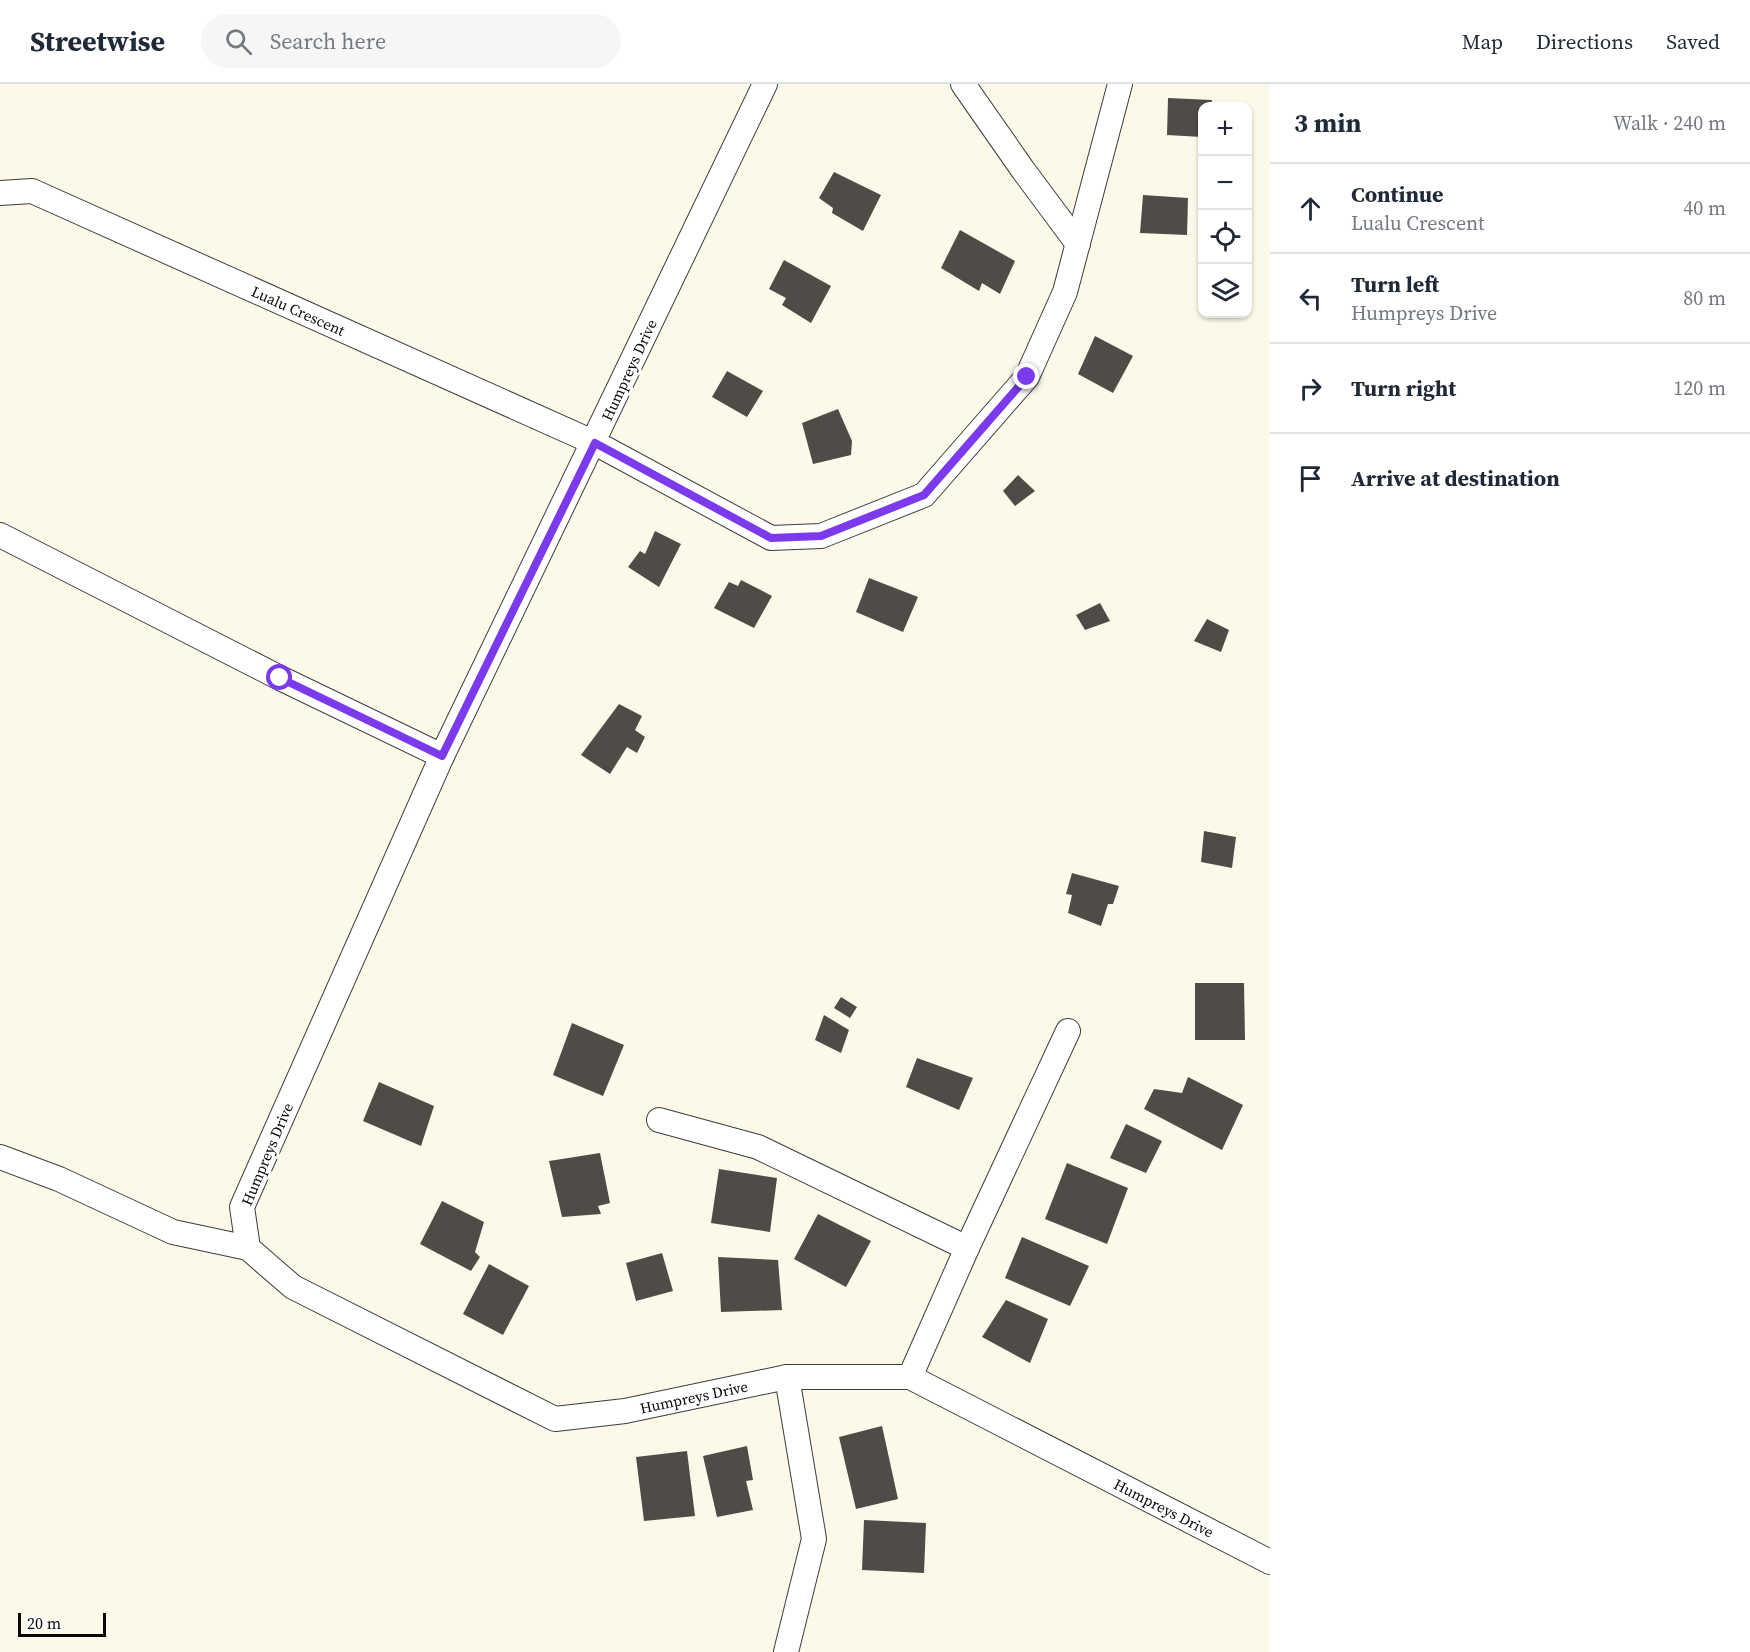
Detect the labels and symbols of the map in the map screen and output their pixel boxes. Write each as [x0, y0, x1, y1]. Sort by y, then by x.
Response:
street label: Lualu Crescent [248, 280, 349, 340]
street label: Humpreys Drive [596, 316, 662, 424]
route end [1013, 363, 1039, 389]
route start [266, 664, 292, 690]
street label: Humpreys Drive [236, 1099, 298, 1209]
street label: Humpreys Drive [638, 1375, 750, 1418]
street label: Humpreys Drive [1110, 1473, 1218, 1542]
scale bar [18, 1610, 106, 1638]

